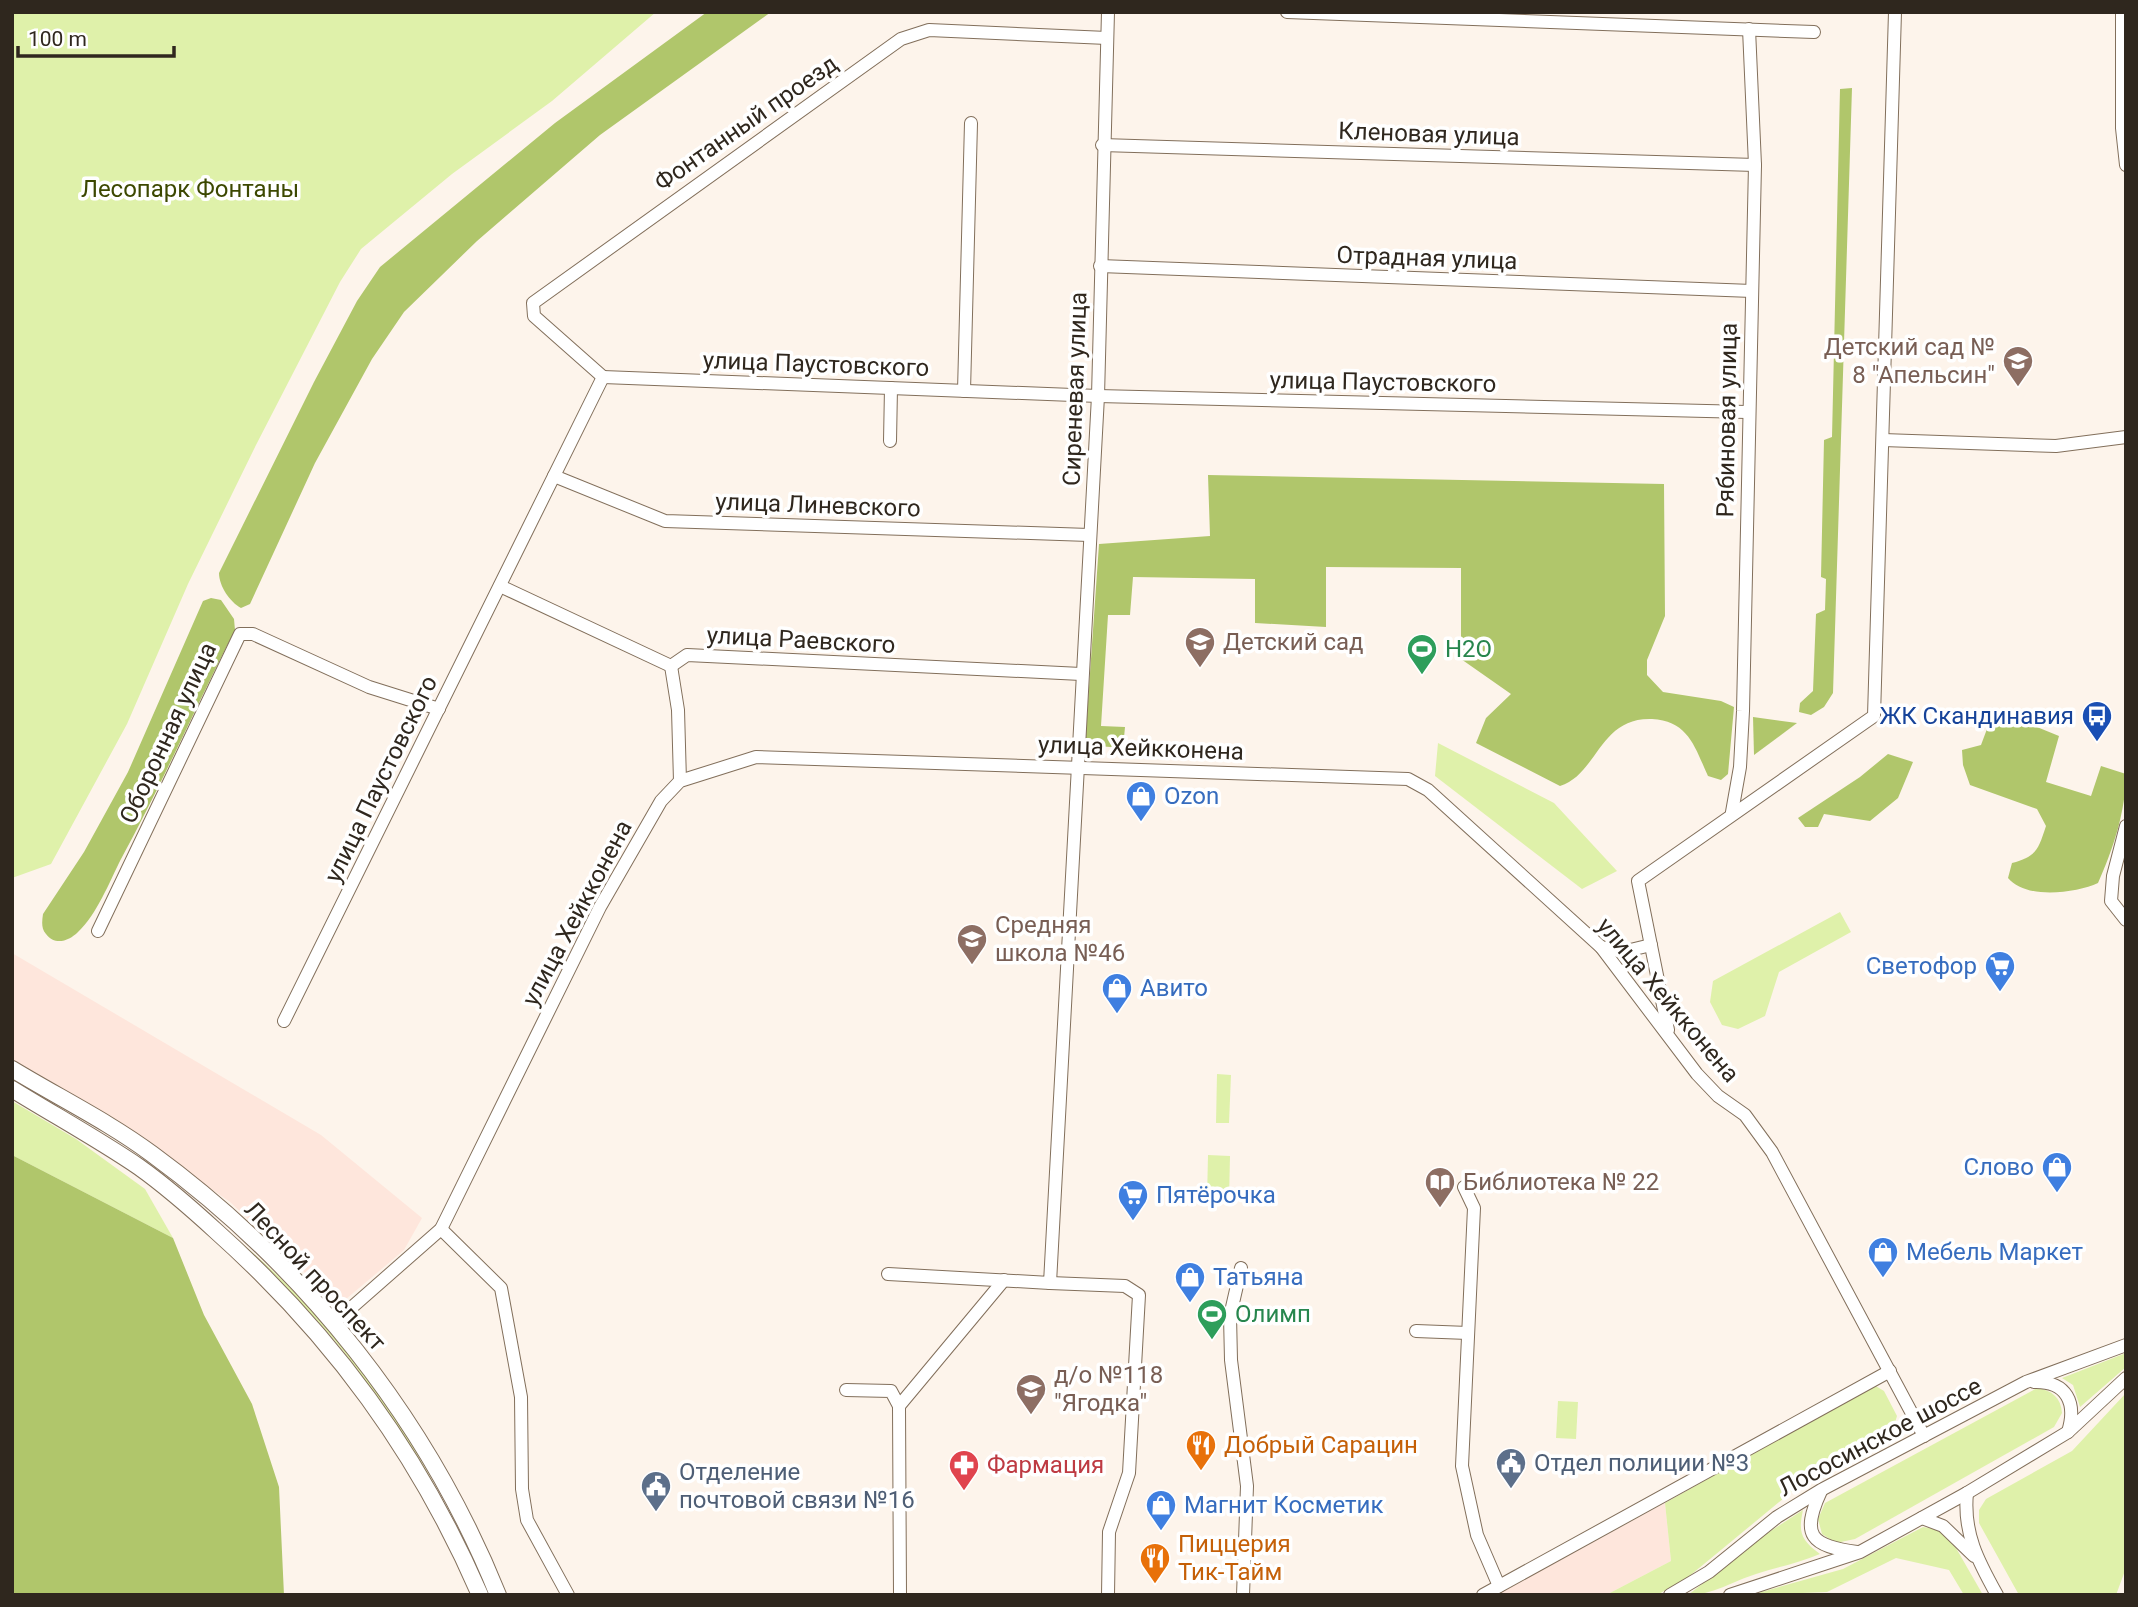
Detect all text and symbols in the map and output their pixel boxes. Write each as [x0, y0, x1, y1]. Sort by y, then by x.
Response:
scale bar [18, 14, 173, 58]
text: 100 m [28, 27, 87, 51]
street label: Фонтанный проезд [649, 49, 843, 197]
street label: Кленовая улица [1338, 117, 1520, 151]
park label: Лесопарк Фонтаны [81, 175, 299, 203]
street label: Отрадная улица [1336, 241, 1518, 275]
street label: Сиреневая улица [1058, 292, 1092, 486]
street label: Рябиновая улица [1711, 322, 1743, 518]
place label: Детский сад № 8 "Апельсин" [1824, 333, 1995, 389]
school or university icon: Детский сад № 8 "Апельсин" [2001, 344, 2035, 388]
street label: улица Паустовского [702, 346, 930, 382]
street label: улица Паустовского [1269, 366, 1497, 398]
street label: улица Линевского [715, 487, 921, 523]
street label: улица Раевского [706, 621, 896, 659]
school or university icon: Детский сад [1183, 625, 1217, 669]
place label: Детский сад [1223, 628, 1364, 656]
sports icon: H2O [1405, 632, 1439, 676]
place label: H2O [1445, 635, 1492, 663]
street label: Оборонная улица [114, 638, 222, 828]
street label: улица Паустовского [319, 671, 443, 887]
bus stop icon: ЖК Скандинавия [2080, 699, 2114, 743]
place label: ЖК Скандинавия [1879, 702, 2074, 730]
street label: улица Хейкконена [1038, 730, 1244, 766]
shop icon: Ozon [1124, 779, 1158, 823]
place label: Ozon [1164, 782, 1219, 810]
street label: улица Хейкконена [516, 815, 638, 1011]
place label: Средняя школа №46 [995, 911, 1125, 967]
street label: улица Хейкконена [1591, 912, 1745, 1088]
school or university icon: Средняя школа №46 [955, 922, 989, 966]
supermarket icon: Светофор [1983, 949, 2017, 993]
place label: Светофор [1866, 952, 1977, 980]
shop icon: Авито [1100, 971, 1134, 1015]
place label: Авито [1140, 974, 1208, 1002]
shop icon: Слово [2040, 1150, 2074, 1194]
place label: Слово [1963, 1153, 2034, 1181]
library icon: Библиотека № 22 [1423, 1165, 1457, 1209]
place label: Библиотека № 22 [1463, 1168, 1659, 1196]
supermarket icon: Пятёрочка [1116, 1178, 1150, 1222]
place label: Пятёрочка [1156, 1181, 1276, 1209]
street label: Лесной проспект [239, 1195, 392, 1357]
shop icon: Мебель Маркет [1866, 1235, 1900, 1279]
place label: Мебель Маркет [1906, 1238, 2083, 1266]
shop icon: Татьяна [1173, 1260, 1207, 1304]
place label: Татьяна [1213, 1263, 1304, 1291]
sports icon: Олимп [1195, 1297, 1229, 1341]
place label: Олимп [1235, 1300, 1311, 1328]
place label: д/о №118 "Ягодка" [1054, 1361, 1163, 1417]
school or university icon: д/о №118 "Ягодка" [1014, 1372, 1048, 1416]
street label: Лососинское шоссе [1774, 1372, 1986, 1502]
restaurant icon: Добрый Сарацин [1184, 1428, 1218, 1472]
place label: Добрый Сарацин [1224, 1431, 1418, 1459]
public building icon: Отдел полиции №3 [1494, 1446, 1528, 1490]
pharmacy icon: Фармация [947, 1448, 981, 1492]
place label: Отдел полиции №3 [1534, 1449, 1749, 1477]
place label: Фармация [987, 1451, 1104, 1479]
place label: Отделение почтовой связи №16 [679, 1458, 915, 1514]
public building icon: Отделение почтовой связи №16 [639, 1469, 673, 1513]
shop icon: Магнит Косметик [1144, 1488, 1178, 1532]
place label: Магнит Косметик [1184, 1491, 1383, 1519]
place label: Пиццерия Тик-Тайм [1178, 1530, 1291, 1586]
restaurant icon: Пиццерия Тик-Тайм [1138, 1541, 1172, 1585]

